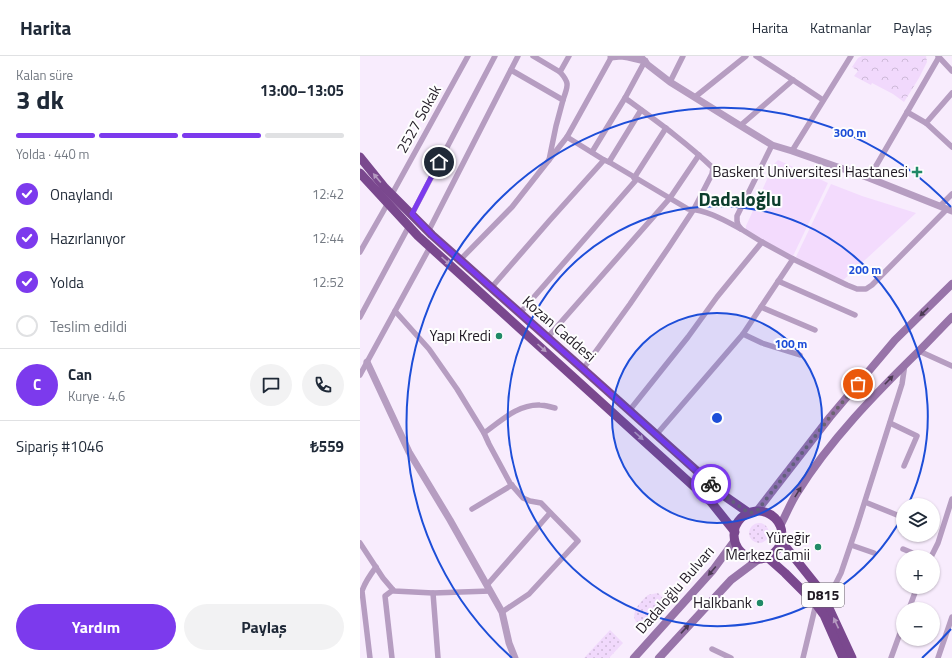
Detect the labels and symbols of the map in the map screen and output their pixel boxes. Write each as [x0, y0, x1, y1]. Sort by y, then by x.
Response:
street label: 2527 Sokak [390, 80, 447, 157]
text: 300 m [834, 123, 866, 142]
pin [422, 145, 456, 179]
place label: Baskent Universitesi Hastanesi [712, 160, 908, 183]
marker: Baskent Universitesi Hastanesi [911, 166, 923, 178]
one-way arrow [373, 172, 382, 183]
district label: Dadaloğlu [699, 184, 782, 213]
one-way arrow [441, 256, 451, 266]
text: 200 m [849, 260, 881, 279]
street label: Kozan Caddesi [517, 290, 601, 367]
one-way arrow [919, 307, 929, 317]
place label: Yapı Kredi [430, 324, 491, 347]
marker: Yapı Kredi [494, 331, 504, 341]
text: 100 m [775, 334, 807, 353]
one-way arrow [537, 344, 547, 353]
pin [841, 367, 875, 401]
one-way arrow [884, 376, 893, 385]
centre of rings [710, 411, 724, 425]
one-way arrow [633, 431, 644, 440]
courier [691, 464, 731, 504]
one-way arrow [794, 487, 802, 497]
place label: Yüreğir Merkez Camii [725, 526, 810, 566]
street label: Dadaloğlu Bulvarı [630, 541, 719, 639]
marker: Yüreğir Merkez Camii [813, 542, 823, 552]
one-way arrow [707, 566, 716, 577]
road number: D815 [802, 583, 844, 607]
place label: Halkbank [693, 591, 752, 614]
marker: Halkbank [755, 598, 765, 608]
one-way arrow [833, 617, 839, 628]
one-way arrow [681, 624, 690, 635]

